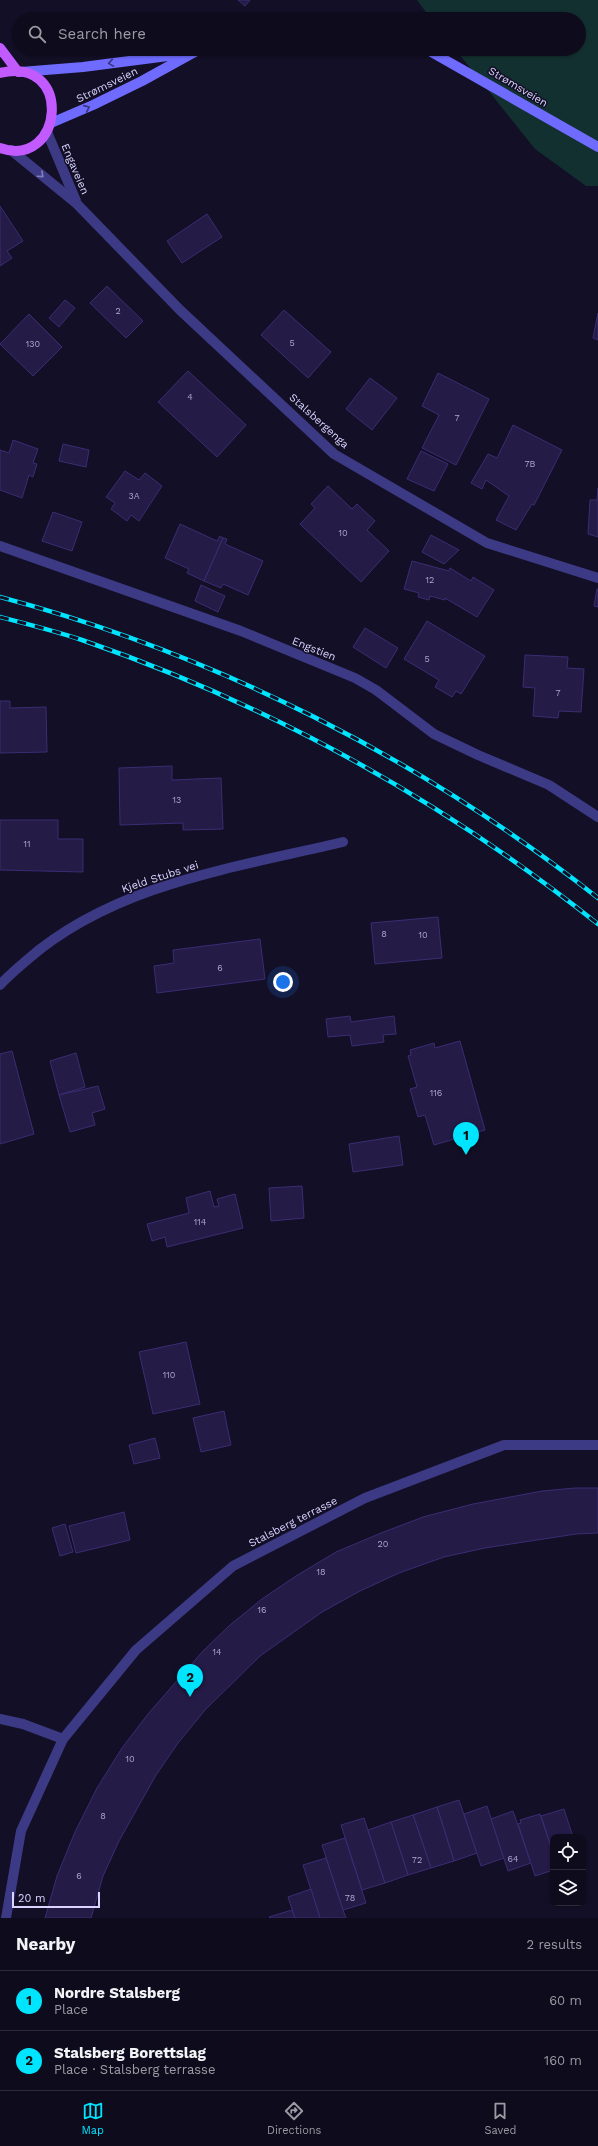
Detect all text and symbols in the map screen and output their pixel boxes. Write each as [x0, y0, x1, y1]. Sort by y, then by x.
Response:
search box [12, 12, 586, 56]
icon: search [26, 23, 48, 45]
text: Search here [58, 25, 146, 43]
one-way arrow [108, 59, 114, 67]
street label: Strømsveien [486, 64, 550, 110]
street label: Strømsveien [74, 65, 140, 105]
one-way arrow [83, 105, 91, 113]
street label: Engaveien [58, 142, 92, 196]
one-way arrow [36, 170, 44, 177]
house number: 2 [115, 306, 121, 316]
house number: 5 [289, 338, 295, 348]
house number: 130 [26, 339, 41, 349]
street label: Stalsbergenga [287, 391, 351, 451]
house number: 4 [187, 392, 193, 402]
house number: 7 [454, 413, 460, 423]
house number: 7B [525, 459, 536, 469]
house number: 3A [128, 491, 140, 501]
house number: 10 [338, 528, 348, 538]
house number: 12 [426, 575, 434, 585]
street label: Engstien [290, 634, 338, 664]
house number: 5 [424, 654, 430, 664]
house number: 7 [555, 688, 561, 698]
house number: 13 [173, 795, 181, 805]
house number: 11 [23, 839, 31, 849]
street label: Kjeld Stubs vei [120, 858, 200, 896]
house number: 8 [381, 929, 387, 939]
house number: 10 [418, 930, 428, 940]
house number: 6 [217, 963, 223, 973]
your location [273, 972, 293, 992]
house number: 116 [430, 1088, 442, 1098]
pin: 1 [453, 1122, 479, 1155]
house number: 114 [194, 1217, 207, 1227]
house number: 110 [163, 1370, 176, 1380]
street label: Stalsberg terrasse [246, 1494, 340, 1550]
house number: 20 [378, 1539, 389, 1549]
house number: 18 [316, 1567, 326, 1577]
house number: 16 [258, 1605, 266, 1615]
house number: 14 [212, 1647, 222, 1657]
pin: 2 [177, 1664, 203, 1697]
house number: 10 [125, 1754, 135, 1764]
house number: 8 [100, 1811, 106, 1821]
map controls [550, 1834, 586, 1906]
button: locate [550, 1834, 586, 1870]
house number: 64 [508, 1854, 519, 1864]
house number: 72 [412, 1855, 422, 1865]
button: layers [550, 1870, 586, 1906]
house number: 6 [76, 1871, 82, 1881]
scale bar [12, 1890, 100, 1909]
text: 20 m [18, 1892, 46, 1905]
house number: 78 [345, 1893, 355, 1903]
text: Nearby [16, 1934, 75, 1954]
text: 2 results [527, 1937, 582, 1952]
text: Nordre Stalsberg [54, 1984, 180, 2002]
text: 1 [26, 1993, 32, 2008]
text: 60 m [549, 1993, 582, 2008]
text: Place [54, 2002, 88, 2017]
text: Stalsberg Borettslag [54, 2044, 206, 2062]
text: 2 [25, 2053, 33, 2068]
text: 160 m [544, 2053, 582, 2068]
text: Place · Stalsberg terrasse [54, 2062, 215, 2077]
tab: Map [82, 2100, 104, 2137]
tab: Directions [267, 2100, 321, 2137]
tab: Saved [484, 2100, 516, 2137]

